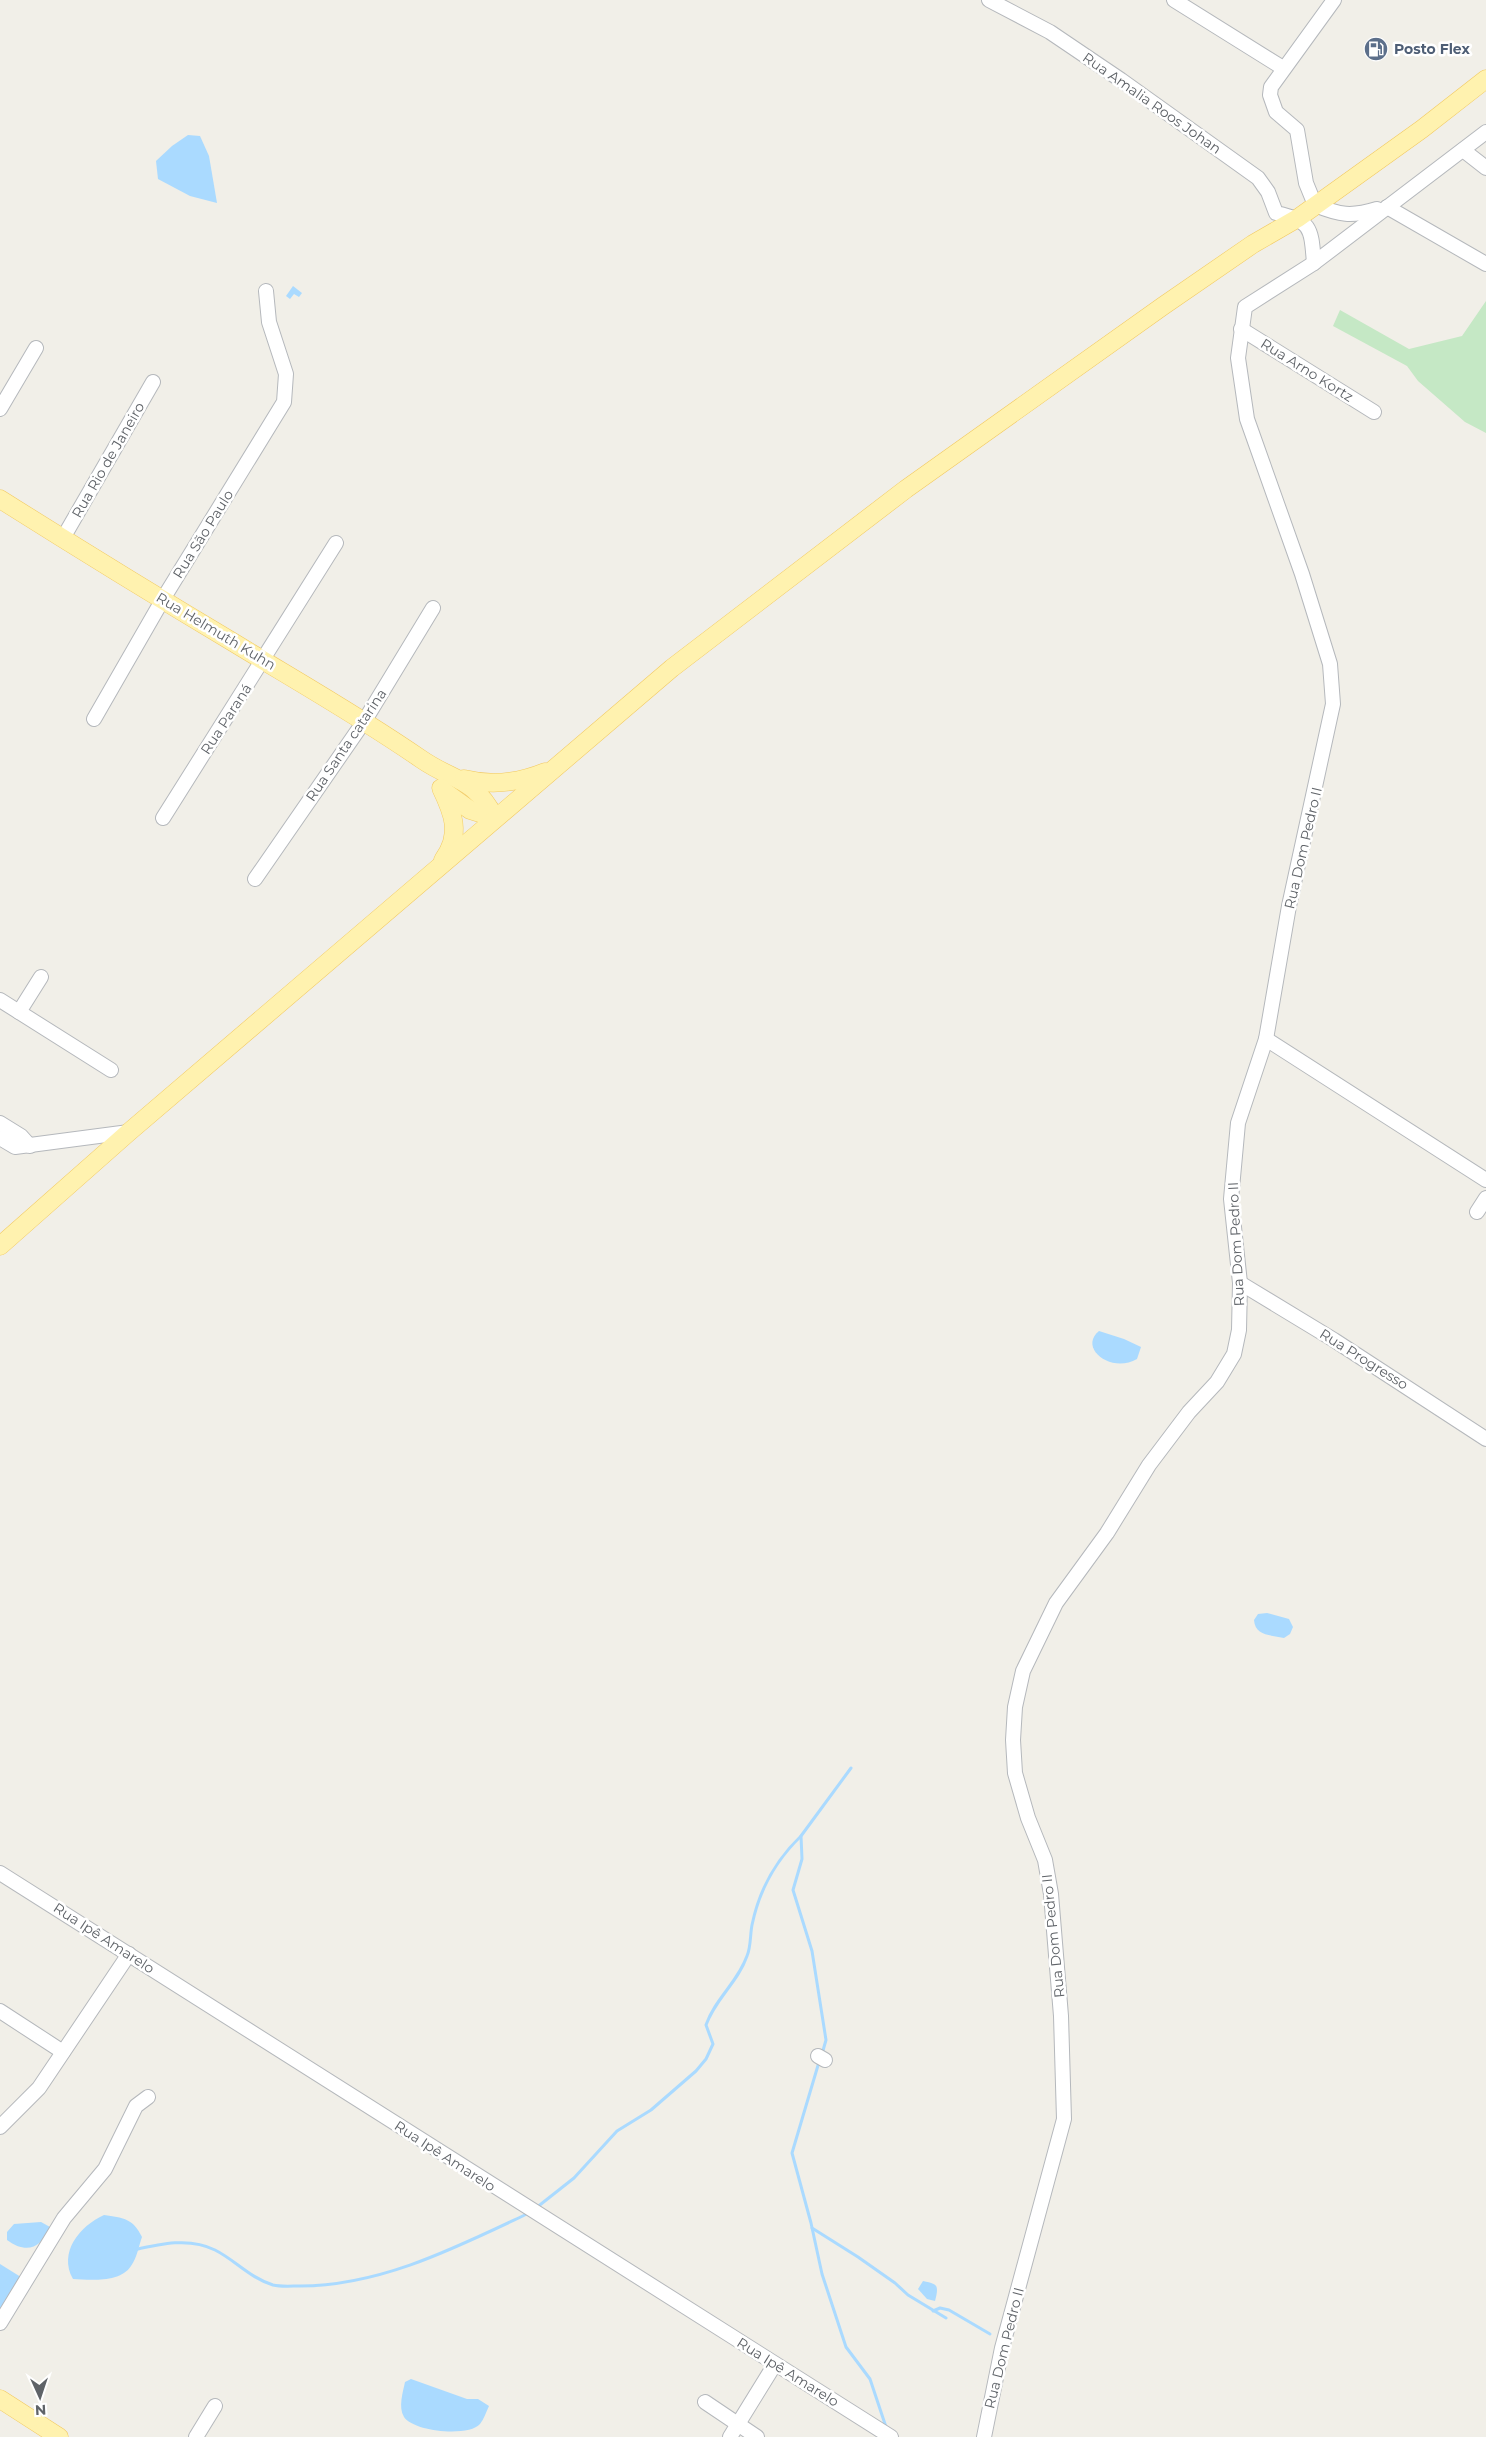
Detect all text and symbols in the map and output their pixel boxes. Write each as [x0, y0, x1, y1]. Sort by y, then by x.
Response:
fuel station icon: Posto Flex [1363, 36, 1389, 62]
place label: Posto Flex [1394, 40, 1470, 58]
street label: Rua Amalia Roos Johan [1079, 48, 1225, 158]
street label: Rua Arno Kortz [1257, 334, 1357, 406]
street label: Rua Rio de Janeiro [68, 399, 149, 521]
street label: Rua São Paulo [169, 486, 237, 582]
street label: Rua Helmuth Kuhn [153, 588, 279, 674]
street label: Rua Paraná [197, 680, 255, 758]
street label: Rua Santa catarina [302, 685, 390, 805]
street label: Rua Dom Pedro II [1280, 785, 1326, 911]
street label: Rua Dom Pedro II [1224, 1181, 1248, 1307]
street label: Rua Progresso [1316, 1325, 1412, 1394]
street label: Rua Dom Pedro II [1038, 1873, 1068, 1999]
street label: Rua Ipê Amarelo [50, 1899, 158, 1977]
street label: Rua Ipê Amarelo [391, 2117, 499, 2195]
street label: Rua Dom Pedro II [980, 2285, 1028, 2411]
street label: Rua Ipê Amarelo [734, 2333, 843, 2411]
north arrow [15, 2372, 65, 2422]
text: N [35, 2401, 47, 2419]

